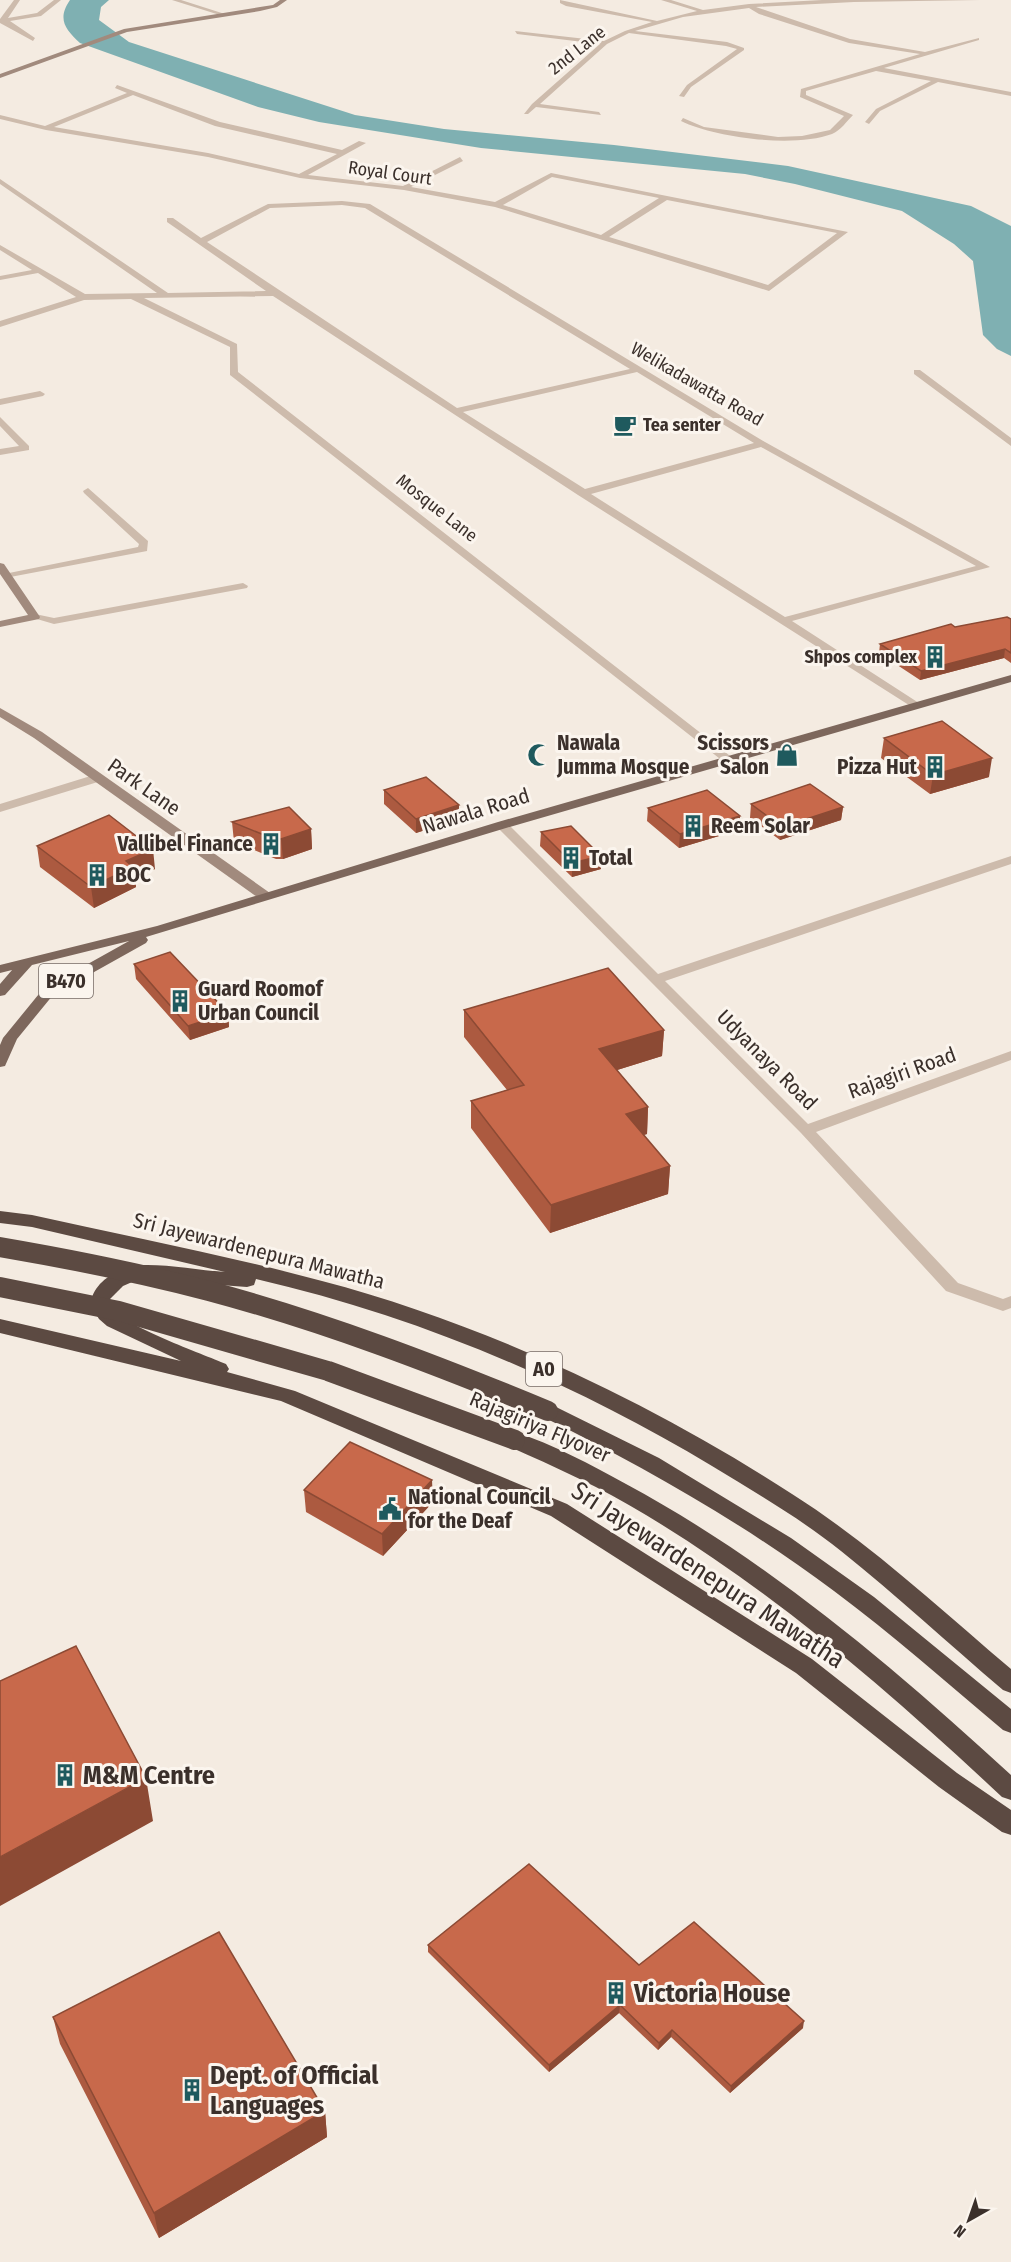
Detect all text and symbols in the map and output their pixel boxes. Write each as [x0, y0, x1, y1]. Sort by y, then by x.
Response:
street label: 2nd Lane [544, 21, 610, 79]
street label: Royal Court [347, 156, 433, 190]
street label: Welikadawatta Road [627, 337, 767, 431]
cafe icon: Tea senter [612, 412, 638, 438]
place label: Tea senter [643, 414, 721, 436]
street label: Mosque Lane [392, 469, 482, 547]
building icon: Shpos complex [922, 644, 948, 670]
place label: Shpos complex [804, 646, 918, 668]
place label: Nawala Jumma Mosque [556, 730, 690, 780]
place label: Scissors Salon [697, 730, 769, 780]
mosque icon: Nawala Jumma Mosque [526, 742, 552, 768]
shop icon: Scissors Salon [774, 742, 800, 768]
street label: Park Lane [102, 753, 186, 821]
place label: Pizza Hut [837, 754, 918, 780]
building icon: Pizza Hut [922, 754, 948, 780]
street label: Nawala Road [419, 782, 533, 840]
building icon: Reem Solar [680, 813, 706, 839]
place label: Reem Solar [711, 813, 810, 839]
place label: Vallibel Finance [116, 831, 253, 857]
building icon: Vallibel Finance [258, 831, 284, 857]
building icon: Total [558, 845, 584, 871]
place label: Total [589, 845, 633, 871]
building icon: BOC [84, 862, 110, 888]
place label: BOC [115, 862, 151, 888]
road number: B470 [39, 964, 93, 998]
place label: Guard Roomof Urban Council [198, 976, 325, 1026]
building icon: Guard Roomof Urban Council [167, 988, 193, 1014]
street label: Udyanaya Road [711, 1004, 823, 1116]
street label: Rajagiri Road [844, 1041, 960, 1105]
street label: Sri Jayewardenepura Mawatha [131, 1207, 387, 1295]
road number: A0 [526, 1352, 562, 1386]
street label: Rajagiriya Flyover [466, 1386, 615, 1469]
street label: Sri Jayewardenepura Mawatha [566, 1475, 850, 1675]
place label: National Council for the Deaf [408, 1484, 551, 1534]
public building icon: National Council for the Deaf [377, 1496, 403, 1522]
place label: M&M Centre [83, 1760, 215, 1791]
building icon: M&M Centre [52, 1762, 78, 1788]
place label: Victoria House [633, 1978, 790, 2009]
building icon: Victoria House [603, 1980, 629, 2006]
place label: Dept. of Official Languages [210, 2060, 379, 2121]
building icon: Dept. of Official Languages [179, 2077, 205, 2103]
north arrow [939, 2190, 999, 2250]
text: N [950, 2221, 969, 2241]

